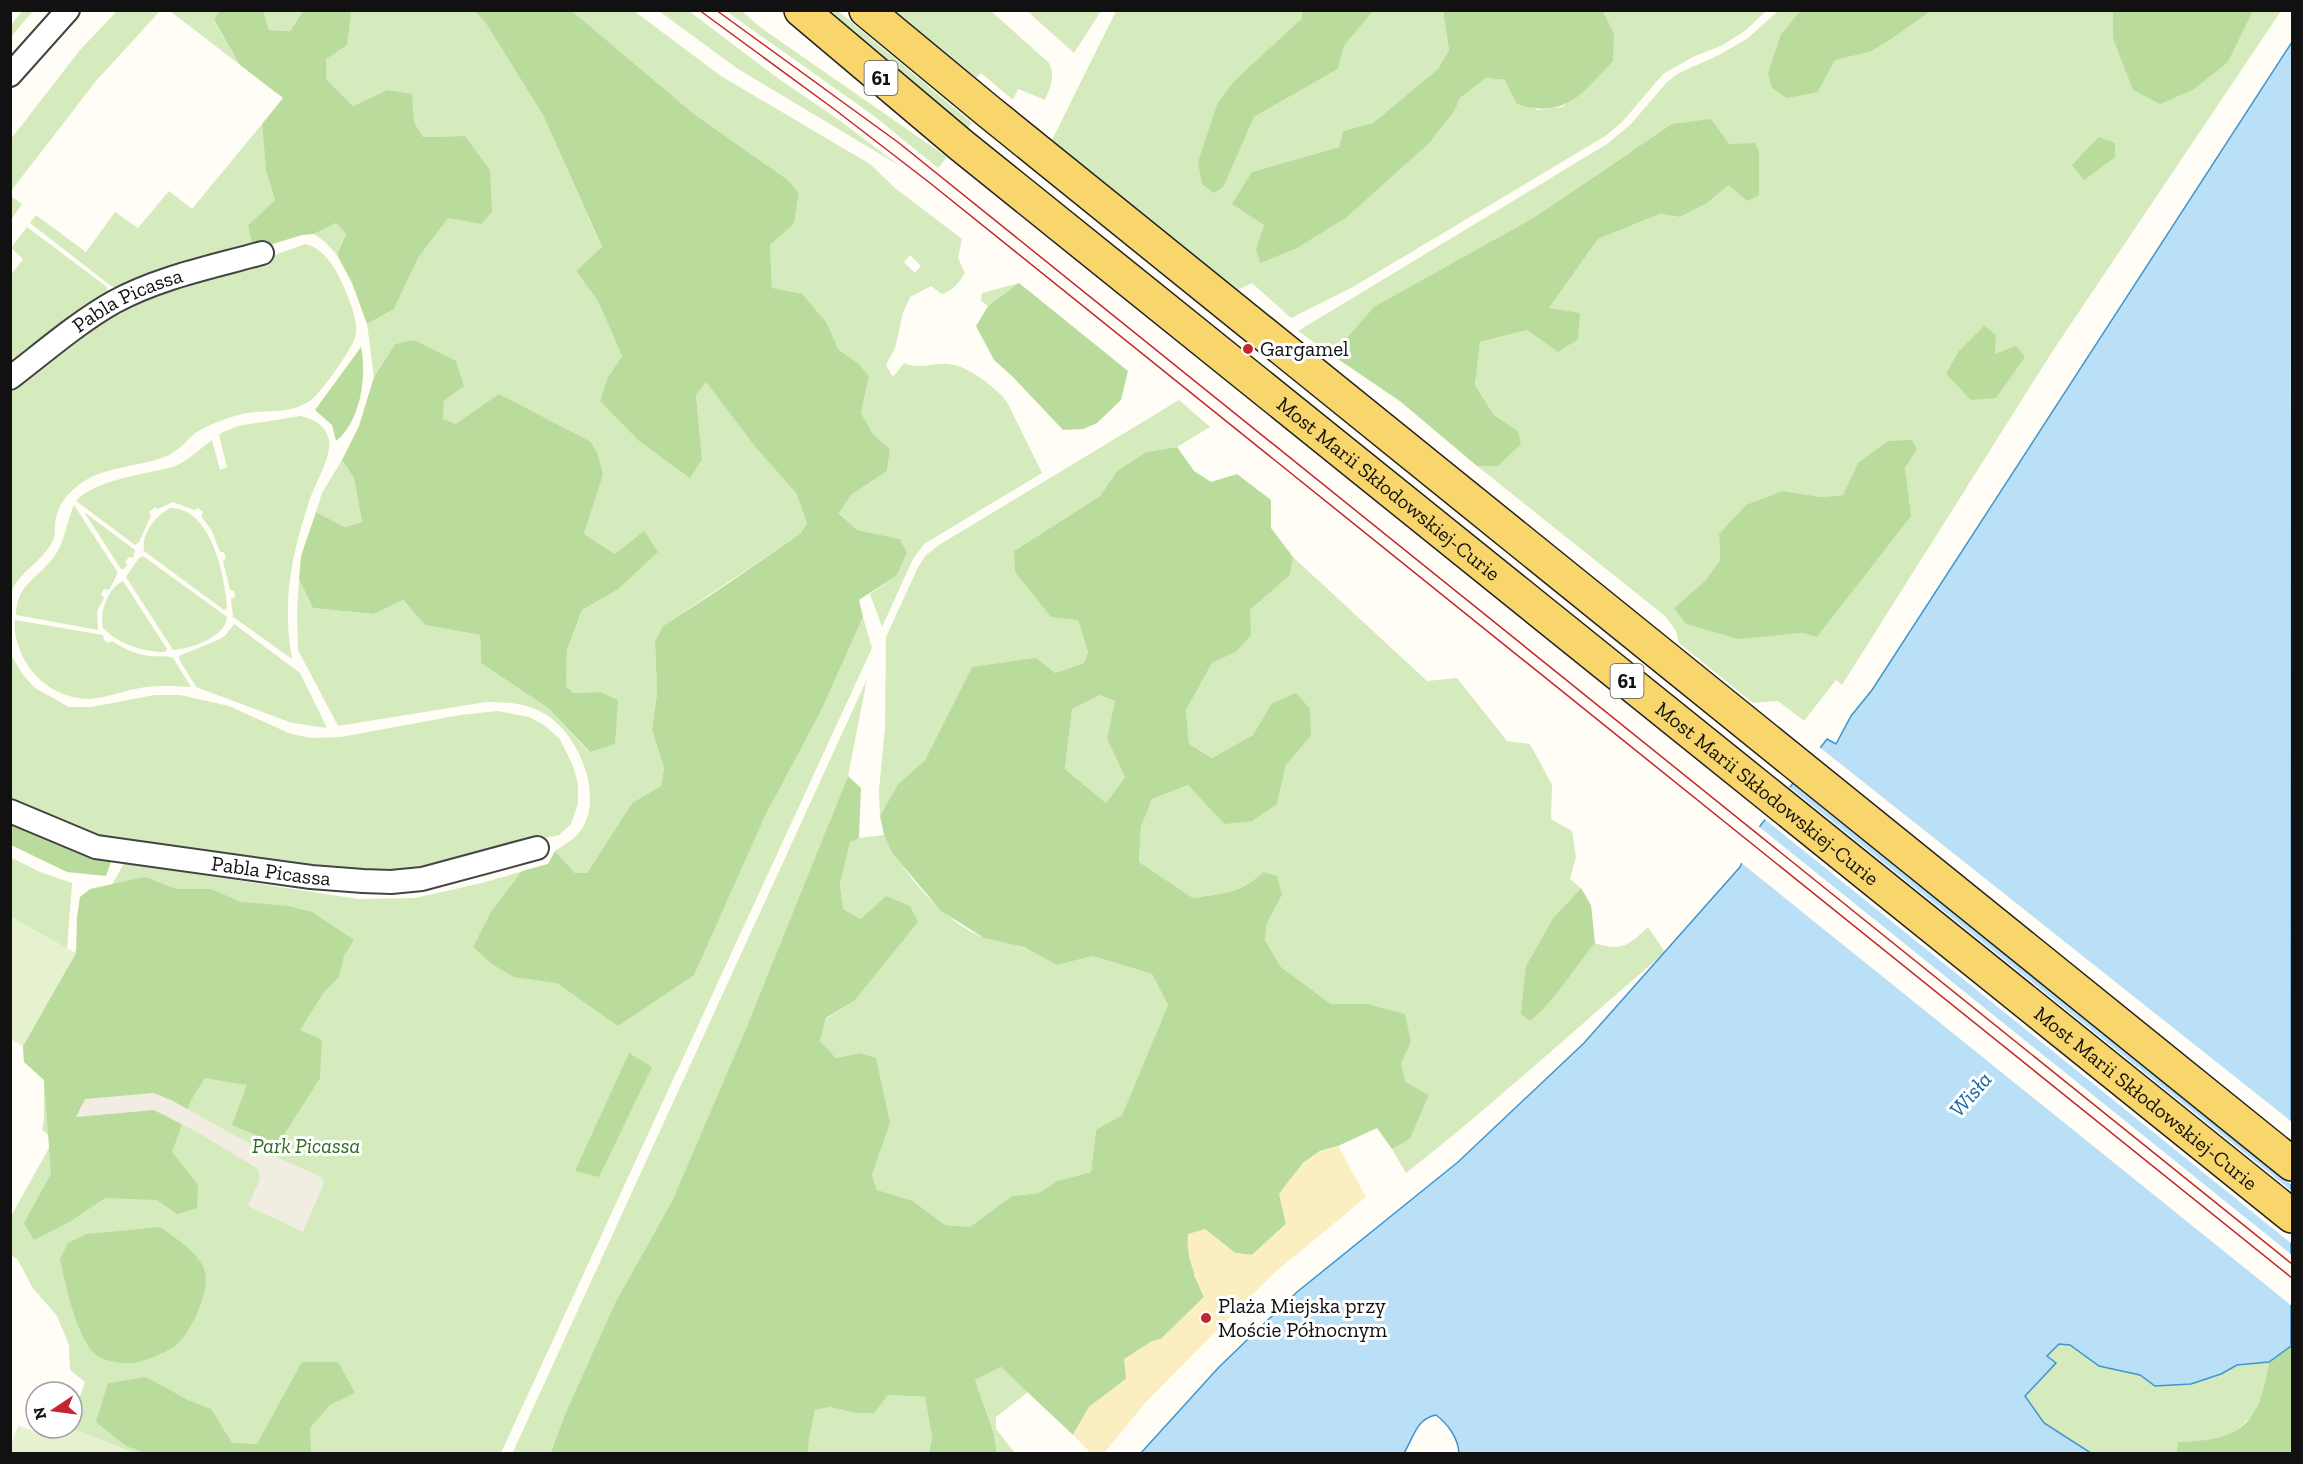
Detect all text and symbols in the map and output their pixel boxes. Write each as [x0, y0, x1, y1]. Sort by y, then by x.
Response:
road number: 61 [864, 61, 898, 95]
street label: Pabla Picassa [67, 262, 185, 337]
place label: Gargamel [1260, 336, 1349, 361]
marker: Gargamel [1241, 342, 1255, 356]
street label: Most Marii Skłodowskiej-Curie [1272, 391, 1506, 586]
road number: 61 [1610, 664, 1644, 698]
street label: Most Marii Skłodowskiej-Curie [1651, 696, 1884, 891]
street label: Pabla Picassa [210, 850, 332, 890]
street label: Most Marii Skłodowskiej-Curie [2029, 1001, 2263, 1195]
water label: Wisła [1943, 1066, 1997, 1123]
park label: Park Picassa [252, 1133, 360, 1158]
place label: Plaża Miejska przy Moście Północnym [1218, 1293, 1387, 1342]
marker: Plaża Miejska przy Moście Północnym [1199, 1311, 1213, 1325]
north arrow [24, 1380, 84, 1440]
text: N [29, 1405, 50, 1421]

